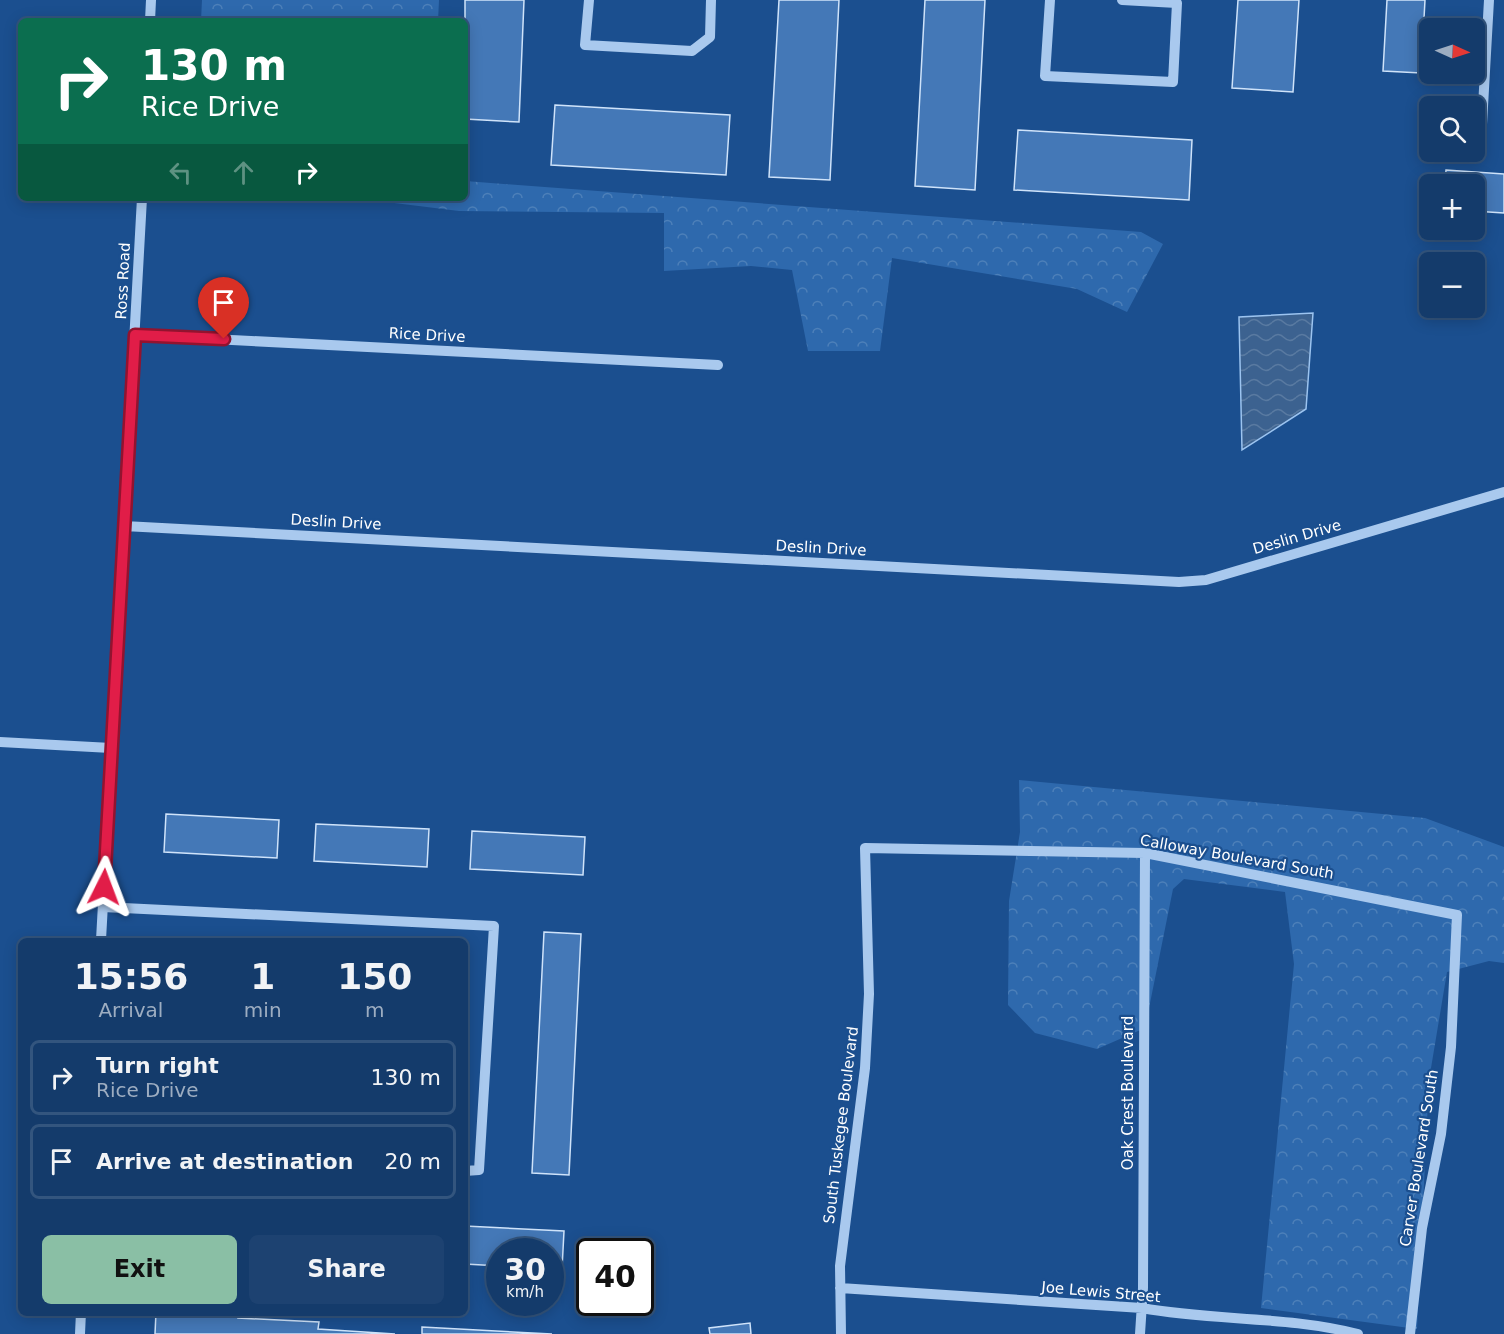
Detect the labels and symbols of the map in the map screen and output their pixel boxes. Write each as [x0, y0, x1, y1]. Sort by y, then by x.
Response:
north arrow [1419, 18, 1485, 84]
street label: Ross Road [112, 242, 134, 320]
pin [198, 277, 249, 339]
street label: Rice Drive [388, 324, 466, 346]
street label: Deslin Drive [290, 511, 382, 533]
street label: Deslin Drive [1251, 516, 1343, 558]
street label: Deslin Drive [775, 537, 867, 559]
street label: Calloway Boulevard South [1139, 831, 1335, 883]
position arrow [72, 855, 136, 919]
street label: Oak Crest Boulevard [1119, 1016, 1137, 1170]
street label: South Tuskegee Boulevard [820, 1025, 862, 1225]
street label: Carver Boulevard South [1396, 1068, 1442, 1248]
speed limit sign: 40 [576, 1238, 654, 1316]
street label: Joe Lewis Street [1040, 1278, 1161, 1306]

